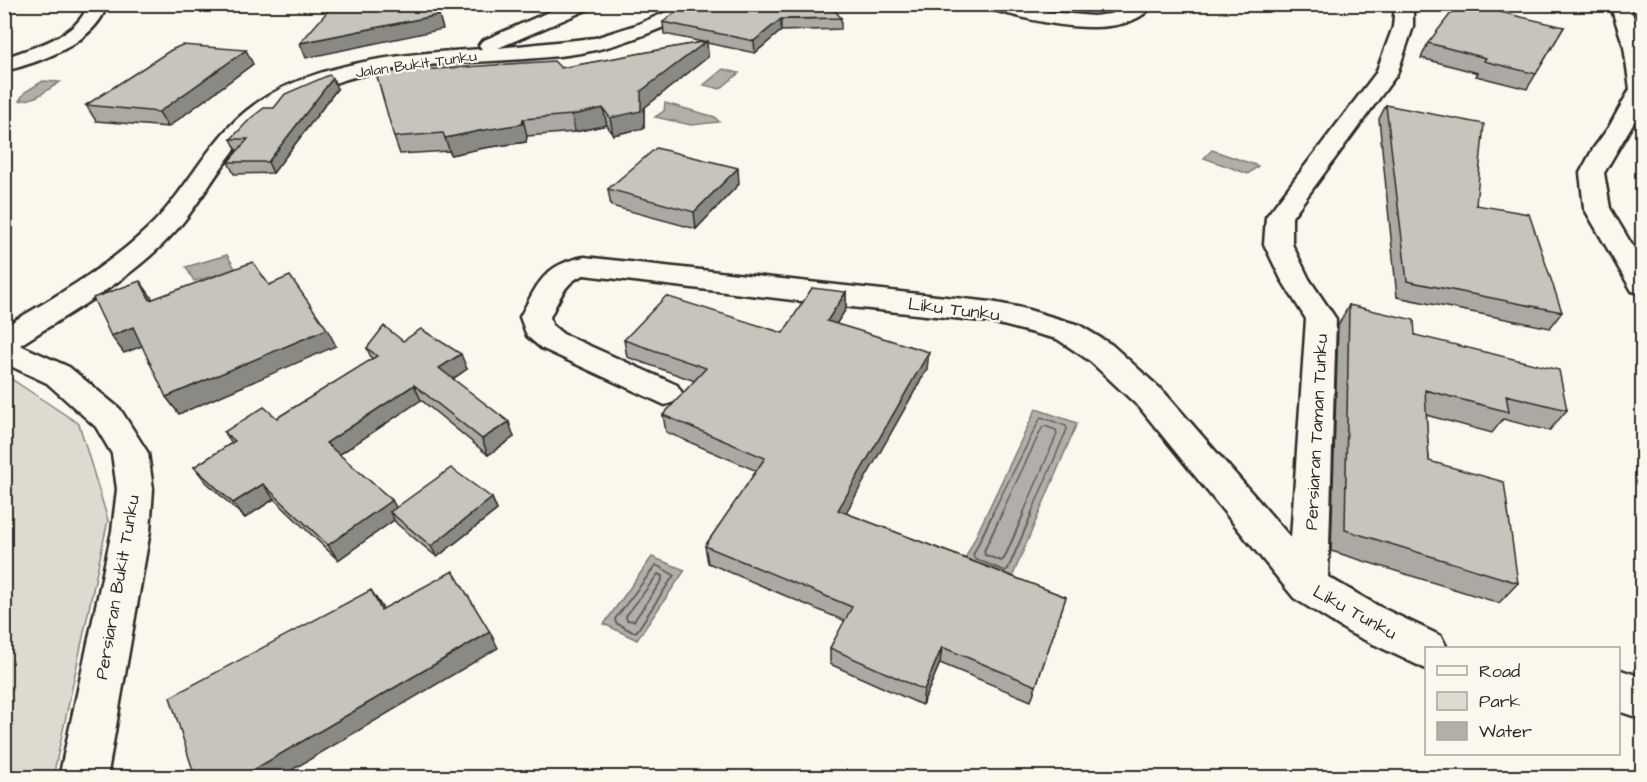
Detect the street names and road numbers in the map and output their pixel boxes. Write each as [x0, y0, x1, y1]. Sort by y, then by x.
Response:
street label: Jalan Bukit Tunku [354, 46, 478, 83]
street label: Liku Tunku [907, 291, 1001, 328]
street label: Persiaran Taman Tunku [1299, 333, 1334, 531]
street label: Persiaran Bukit Tunku [89, 493, 146, 681]
street label: Liku Tunku [1308, 579, 1401, 646]

